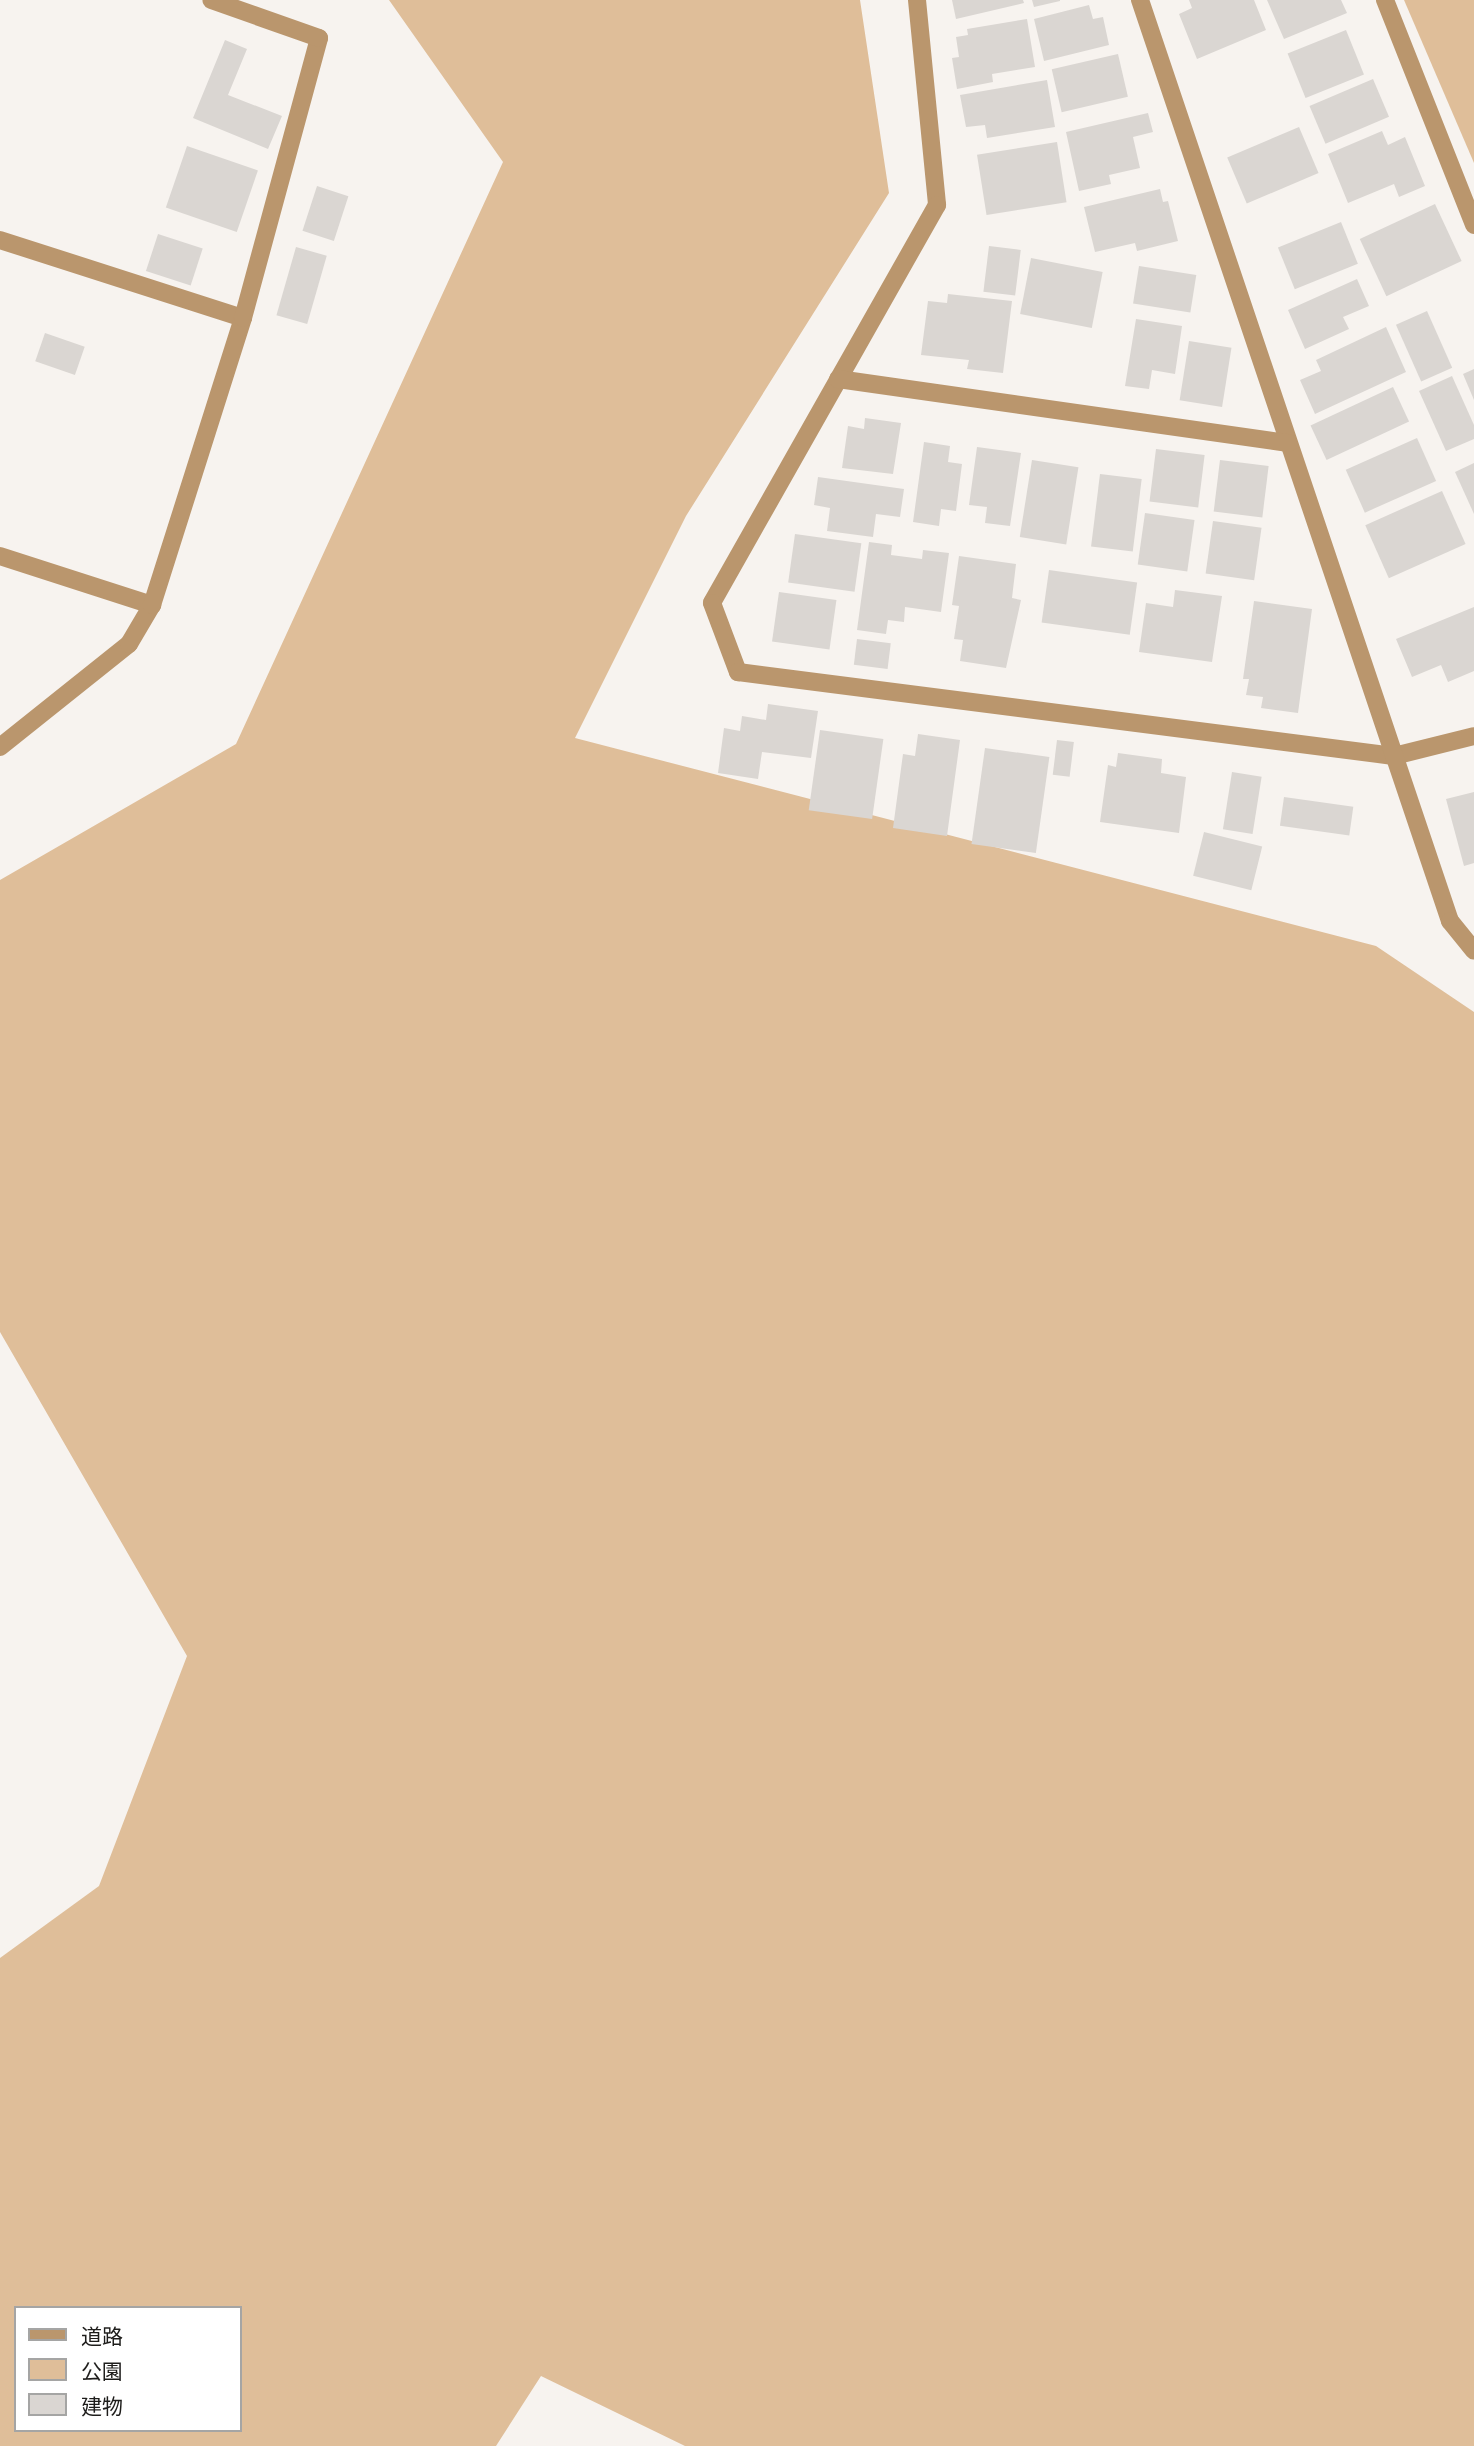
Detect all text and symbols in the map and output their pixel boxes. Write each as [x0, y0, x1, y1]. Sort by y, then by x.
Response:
legend [14, 2306, 242, 2432]
text: 道路 [81, 2323, 123, 2349]
text: 公園 [81, 2358, 123, 2384]
text: 建物 [81, 2393, 123, 2419]

